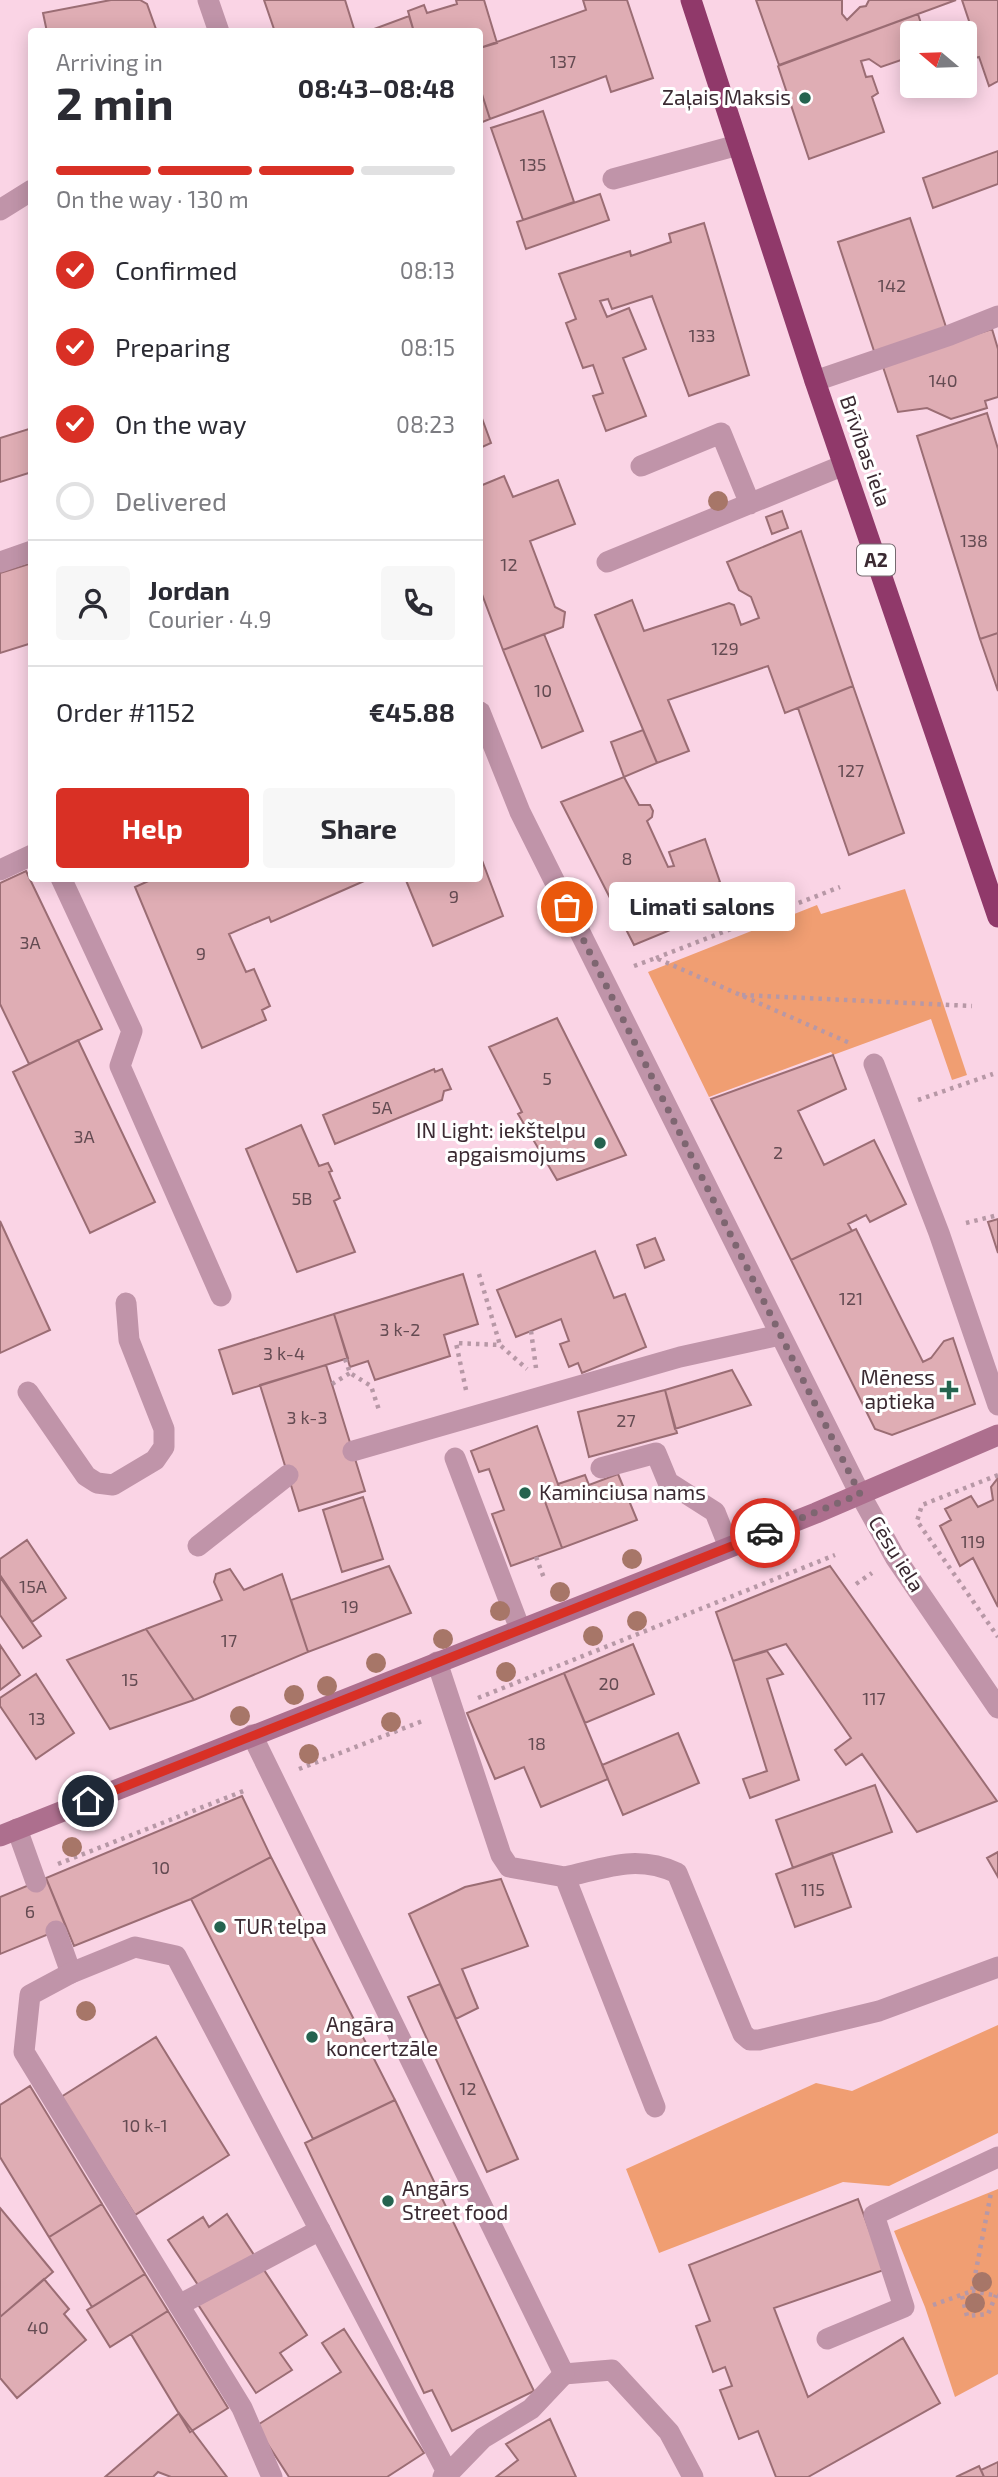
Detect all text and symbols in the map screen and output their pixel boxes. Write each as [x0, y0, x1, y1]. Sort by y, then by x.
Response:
north arrow [900, 21, 976, 98]
map controls [900, 21, 977, 98]
text: Arriving in [56, 48, 163, 76]
house number: 137 [550, 50, 576, 72]
text: 08:43–08:48 [298, 72, 455, 103]
text: 2 min [56, 74, 174, 129]
place label: Zaļais Maksis [662, 84, 791, 111]
marker: Zaļais Maksis [797, 90, 813, 106]
house number: 135 [520, 153, 546, 175]
text: On the way · 130 m [56, 185, 249, 213]
icon: check [56, 251, 94, 289]
text: Confirmed [115, 254, 238, 285]
text: 08:13 [400, 256, 455, 284]
house number: 142 [878, 274, 906, 296]
house number: 133 [688, 324, 716, 346]
icon: check [56, 328, 94, 366]
text: Preparing [115, 331, 230, 362]
text: 08:15 [400, 333, 455, 361]
house number: 140 [928, 369, 958, 391]
street label: Brīvības iela [836, 392, 897, 509]
icon: check [56, 405, 94, 443]
text: On the way [115, 408, 246, 439]
text: 08:23 [396, 410, 455, 438]
text: Delivered [115, 485, 227, 516]
house number: 138 [960, 529, 988, 551]
road number: A2 [857, 544, 895, 576]
house number: 12 [500, 553, 518, 575]
button: person [56, 566, 130, 640]
button: phone [381, 566, 455, 640]
text: Jordan [148, 574, 230, 605]
text: Courier · 4.9 [148, 605, 272, 633]
house number: 129 [711, 637, 739, 659]
house number: 10 [534, 679, 552, 701]
text: Order #1152 [56, 696, 195, 727]
text: €45.88 [369, 696, 455, 727]
house number: 127 [838, 759, 864, 781]
button: Help [56, 788, 249, 868]
button: Share [263, 788, 455, 868]
house number: 8 [622, 847, 632, 869]
pin [537, 877, 597, 937]
callout: Limati salons [609, 883, 794, 932]
house number: 9 [449, 885, 459, 907]
icon: bag [548, 888, 586, 926]
text: Limati salons [629, 892, 775, 920]
house number: 3A [19, 931, 41, 953]
house number: 9 [196, 942, 206, 964]
house number: 5 [542, 1067, 552, 1089]
house number: 5A [372, 1096, 393, 1118]
place label: IN Light: iekštelpu apgaismojums [416, 1117, 586, 1167]
house number: 3A [73, 1125, 95, 1147]
marker: IN Light: iekštelpu apgaismojums [592, 1135, 608, 1151]
house number: 2 [773, 1141, 783, 1163]
house number: 5B [292, 1187, 312, 1209]
house number: 121 [839, 1287, 863, 1309]
house number: 3 k-2 [380, 1318, 420, 1340]
house number: 3 k-4 [263, 1342, 305, 1364]
place label: Mēness aptieka [860, 1364, 935, 1413]
marker: Mēness aptieka [941, 1382, 957, 1398]
house number: 3 k-3 [287, 1406, 327, 1428]
house number: 27 [616, 1409, 636, 1431]
place label: Kaminciusa nams [539, 1479, 706, 1504]
marker: Kaminciusa nams [517, 1485, 533, 1501]
courier [730, 1498, 800, 1568]
street label: Cēsu iela [864, 1511, 930, 1596]
icon: car [746, 1514, 784, 1552]
house number: 119 [961, 1530, 985, 1552]
house number: 15A [19, 1575, 48, 1597]
house number: 19 [341, 1595, 359, 1617]
house number: 17 [221, 1629, 237, 1651]
house number: 15 [122, 1668, 138, 1690]
house number: 20 [599, 1672, 619, 1694]
house number: 117 [862, 1687, 886, 1709]
house number: 13 [28, 1707, 46, 1729]
house number: 18 [528, 1732, 546, 1754]
pin [58, 1771, 118, 1831]
icon: home [69, 1782, 107, 1820]
house number: 10 [152, 1856, 170, 1878]
house number: 115 [801, 1878, 825, 1900]
house number: 6 [25, 1900, 35, 1922]
place label: TUR telpa [234, 1913, 327, 1938]
marker: TUR telpa [212, 1919, 228, 1935]
place label: Angāra koncertzāle [326, 2011, 438, 2060]
marker: Angāra koncertzāle [304, 2029, 320, 2045]
house number: 12 [459, 2077, 477, 2099]
house number: 10 k-1 [122, 2114, 168, 2136]
place label: Angārs Street food [402, 2175, 508, 2224]
marker: Angārs Street food [380, 2193, 396, 2209]
house number: 40 [27, 2316, 49, 2338]

